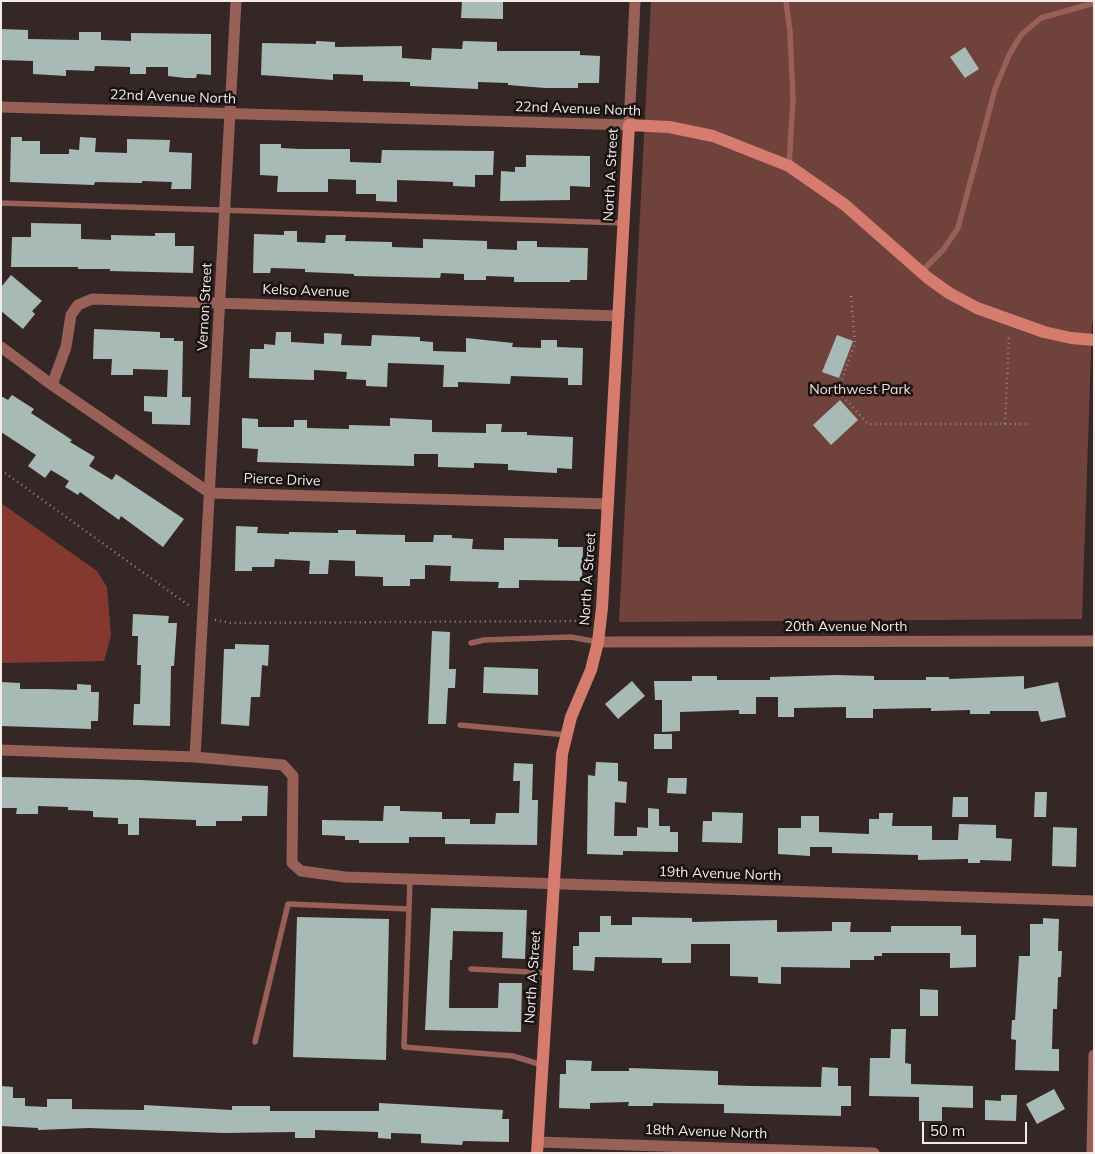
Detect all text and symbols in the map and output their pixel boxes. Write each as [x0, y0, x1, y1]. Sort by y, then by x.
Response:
street label: 22nd Avenue North [110, 86, 236, 108]
street label: 22nd Avenue North [515, 98, 641, 120]
street label: North A Street [600, 128, 622, 222]
street label: Vernon Street [194, 262, 216, 352]
street label: Kelso Avenue [262, 281, 350, 301]
park label: Northwest Park [809, 382, 911, 398]
street label: Pierce Drive [243, 470, 321, 490]
street label: North A Street [576, 532, 600, 626]
street label: 20th Avenue North [785, 619, 907, 635]
street label: 19th Avenue North [658, 863, 782, 885]
street label: North A Street [521, 930, 545, 1024]
scale bar [925, 1112, 1030, 1144]
street label: 18th Avenue North [644, 1121, 768, 1143]
text: 50 m [930, 1121, 965, 1140]

